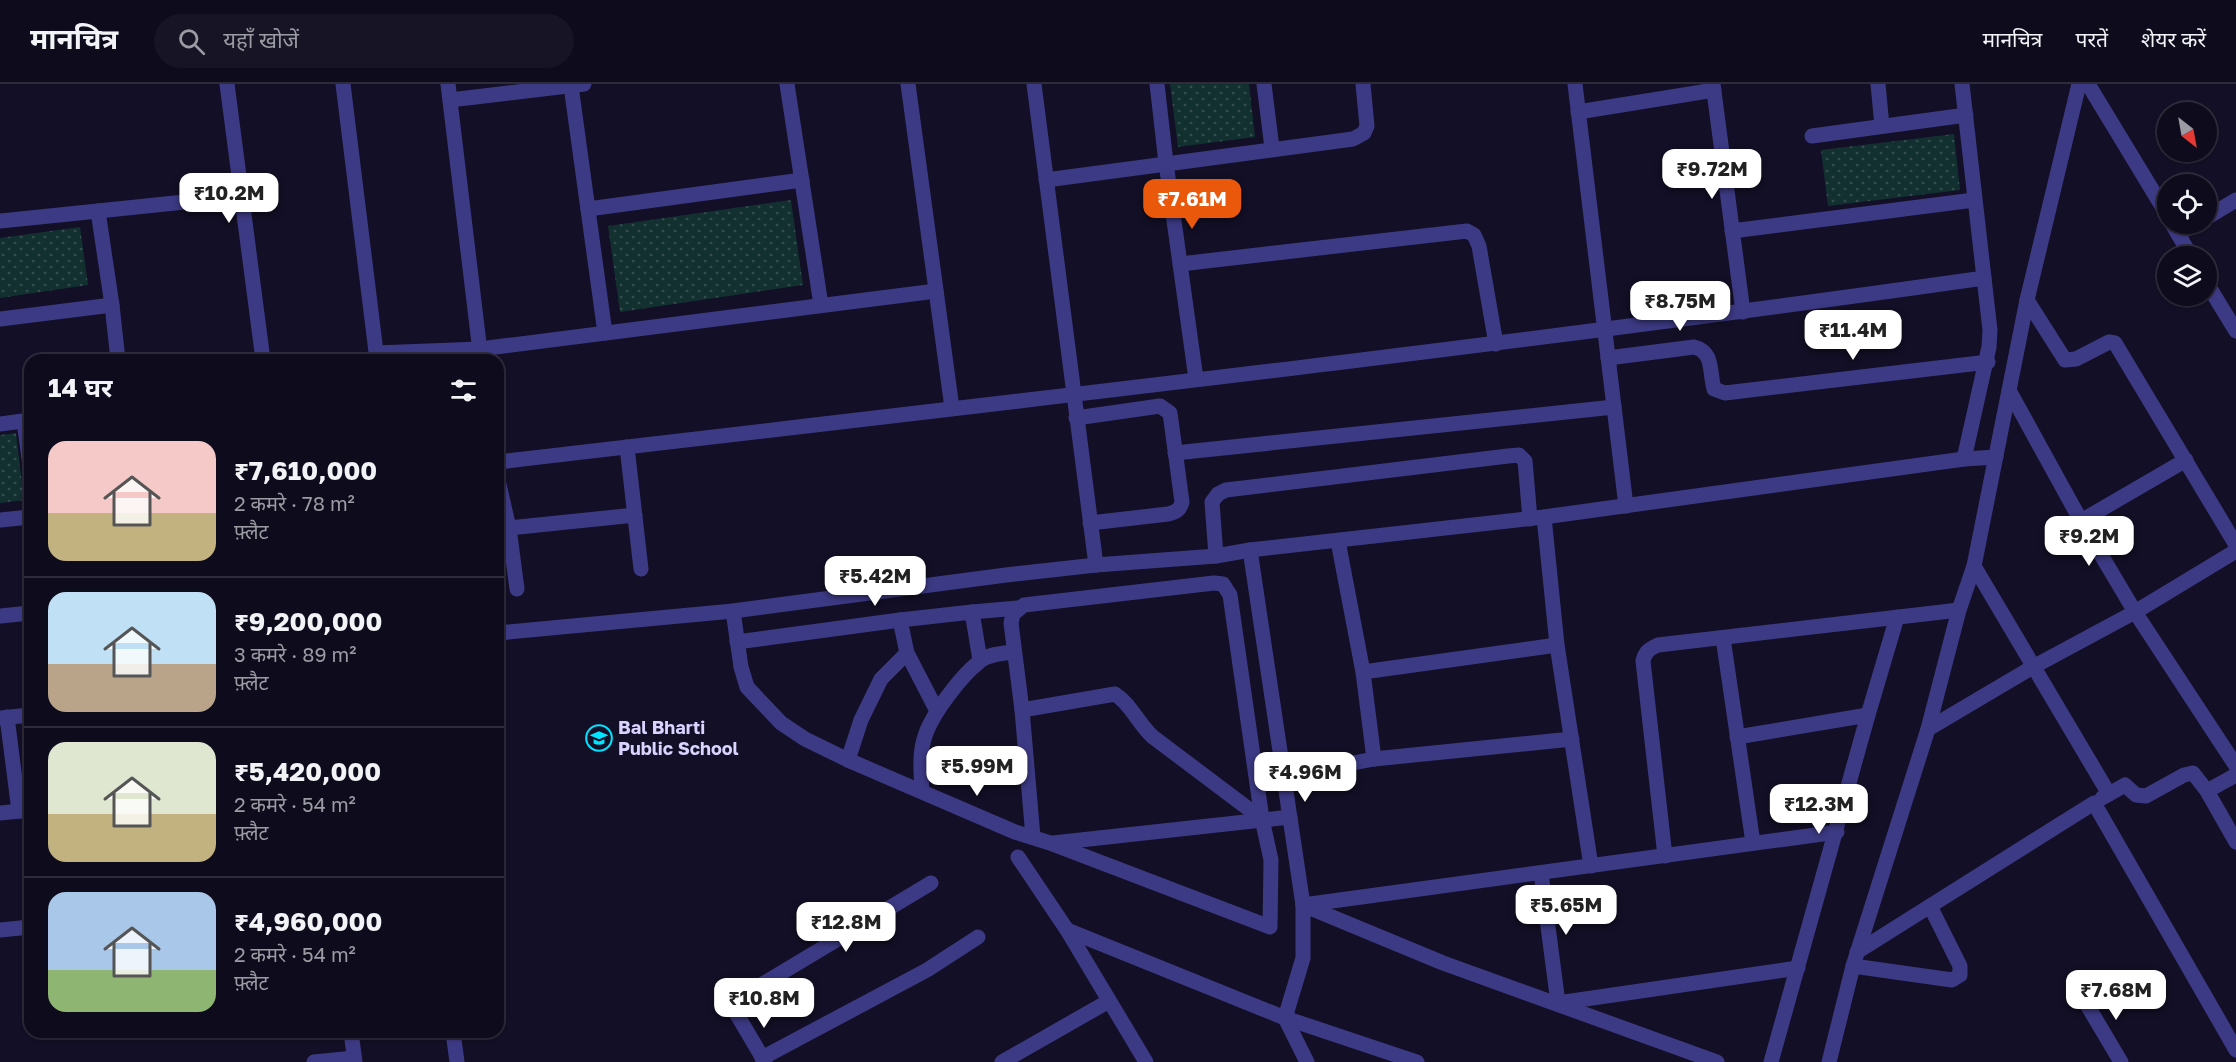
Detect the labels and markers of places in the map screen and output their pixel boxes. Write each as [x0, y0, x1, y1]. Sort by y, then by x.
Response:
pin: ₹9.72M [1663, 149, 1761, 200]
pin: ₹10.2M [180, 173, 278, 224]
pin: ₹7.61M [1143, 179, 1241, 230]
pin: ₹8.75M [1631, 281, 1729, 332]
pin: ₹11.4M [1804, 310, 1902, 361]
pin: ₹9.2M [2047, 516, 2131, 567]
pin: ₹5.42M [826, 556, 924, 607]
place label: Bal Bharti Public School [618, 716, 739, 759]
school or university icon: Bal Bharti Public School [584, 723, 614, 753]
pin: ₹5.99M [928, 746, 1026, 797]
pin: ₹4.96M [1256, 752, 1354, 803]
pin: ₹12.3M [1770, 784, 1868, 835]
pin: ₹5.65M [1517, 885, 1615, 936]
pin: ₹12.8M [797, 902, 895, 953]
pin: ₹7.68M [2067, 970, 2165, 1021]
pin: ₹10.8M [715, 978, 813, 1029]

